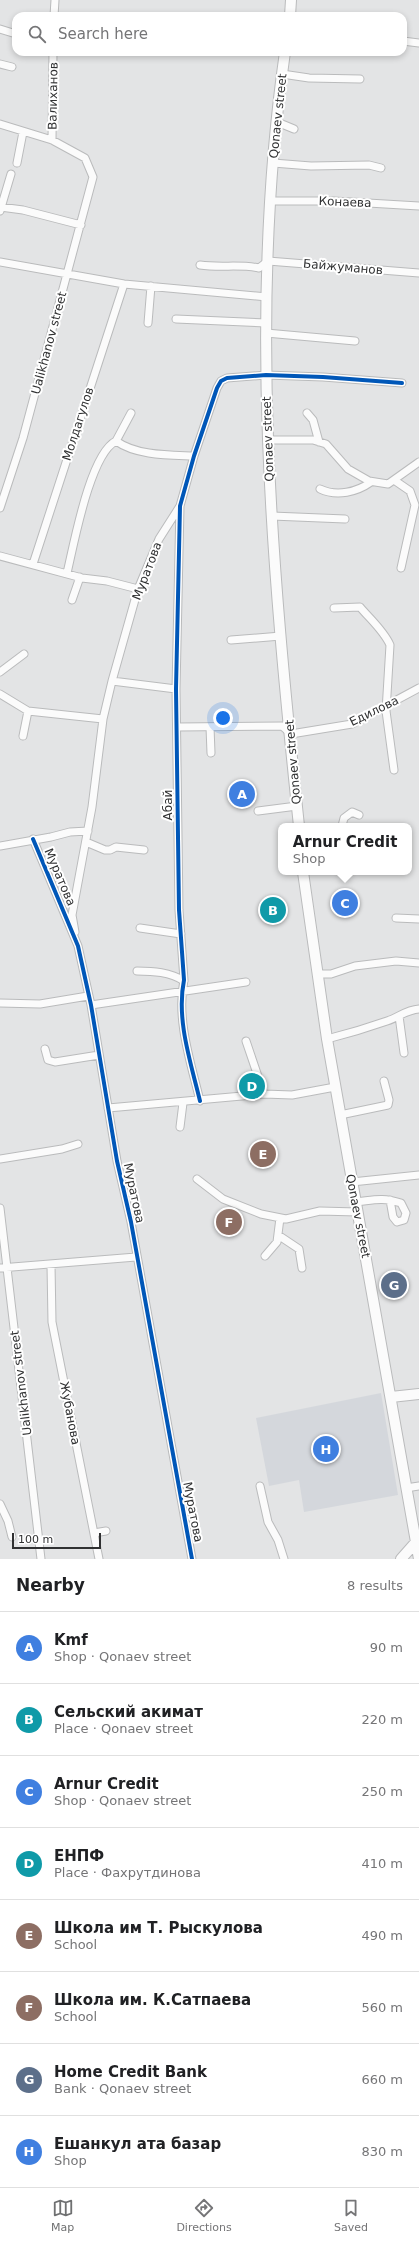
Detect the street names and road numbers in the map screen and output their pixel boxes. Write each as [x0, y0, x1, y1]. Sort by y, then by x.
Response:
street label: Валиханов [45, 62, 61, 130]
street label: Qonaev street [267, 73, 289, 159]
street label: Конаева [318, 194, 372, 210]
street label: Байжуманов [303, 257, 383, 277]
street label: Ualikhanov street [29, 290, 70, 396]
street label: Молдагулов [60, 385, 96, 463]
street label: Qonaev street [260, 396, 276, 482]
street label: Муратова [130, 540, 164, 602]
street label: Едилова [347, 693, 401, 729]
street label: Qonaev street [282, 719, 304, 805]
street label: Абай [161, 790, 175, 820]
street label: Муратова [42, 846, 78, 908]
street label: Муратова [121, 1162, 147, 1224]
street label: Qonaev street [343, 1173, 373, 1259]
street label: Ualikhanov street [8, 1329, 34, 1436]
street label: Жубанова [57, 1380, 83, 1446]
street label: Муратова [180, 1481, 206, 1543]

